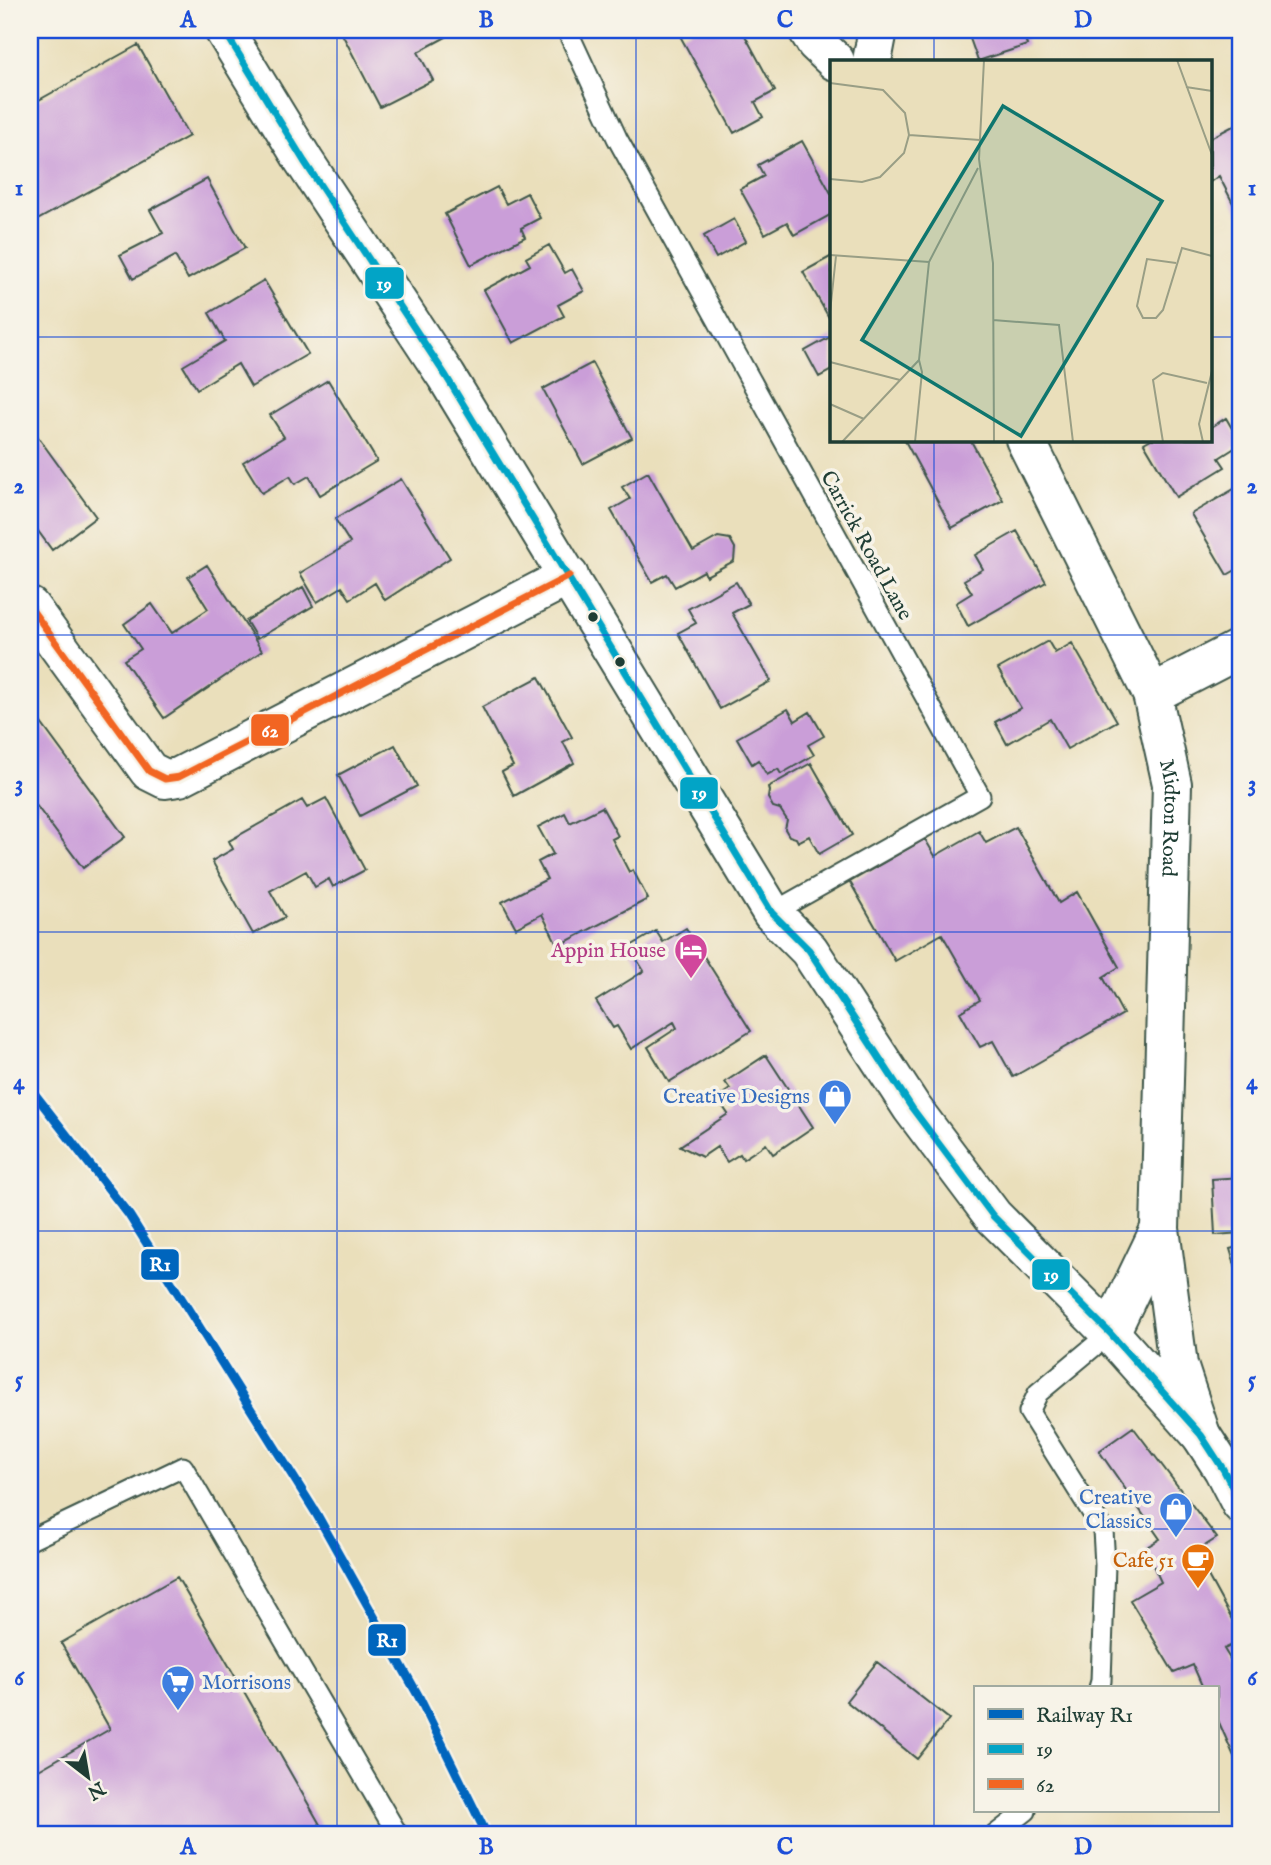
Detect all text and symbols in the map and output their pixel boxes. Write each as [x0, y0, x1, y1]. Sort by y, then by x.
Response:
text: A [179, 6, 197, 35]
text: B [478, 6, 494, 35]
text: C [777, 6, 794, 35]
text: D [1074, 6, 1092, 35]
inset map [830, 60, 1212, 441]
text: 1 [15, 174, 23, 203]
text: 1 [1248, 174, 1256, 203]
line badge: 19 [364, 266, 405, 300]
text: 19 [376, 273, 392, 297]
street label: Carrick Road Lane [813, 466, 918, 626]
text: 2 [14, 472, 25, 501]
text: 2 [1247, 472, 1258, 501]
unlabelled marker [586, 610, 600, 624]
unlabelled marker [613, 655, 627, 669]
line badge: 62 [250, 713, 290, 747]
text: 62 [262, 720, 279, 744]
street label: Midton Road [1152, 757, 1184, 878]
text: 3 [15, 770, 23, 799]
text: 3 [1248, 770, 1256, 799]
line badge: 19 [679, 776, 719, 810]
text: 19 [691, 782, 707, 806]
hotel icon: Appin House [672, 931, 710, 980]
place label: Appin House [550, 938, 666, 965]
text: 4 [13, 1068, 25, 1097]
text: 4 [1246, 1068, 1258, 1097]
shop icon: Creative Designs [816, 1077, 854, 1126]
place label: Creative Designs [663, 1084, 810, 1111]
line badge: R1 [140, 1248, 180, 1281]
text: R1 [149, 1254, 171, 1278]
line badge: 19 [1031, 1258, 1071, 1291]
text: 19 [1043, 1264, 1059, 1288]
text: 5 [15, 1366, 24, 1395]
text: 5 [1248, 1366, 1257, 1395]
place label: Creative Classics [1079, 1485, 1152, 1536]
shop icon: Creative Classics [1157, 1490, 1195, 1539]
cafe icon: Cafe 51 [1179, 1541, 1217, 1590]
place label: Cafe 51 [1113, 1548, 1174, 1575]
line badge: R1 [367, 1623, 407, 1657]
text: R1 [376, 1630, 398, 1654]
supermarket icon: Morrisons [159, 1663, 197, 1712]
text: 6 [14, 1664, 25, 1693]
text: 6 [1247, 1664, 1258, 1693]
place label: Morrisons [202, 1670, 291, 1697]
legend [974, 1686, 1218, 1812]
text: Railway R1 [1036, 1703, 1133, 1730]
text: 19 [1036, 1737, 1053, 1764]
north arrow [52, 1742, 122, 1812]
text: 62 [1036, 1773, 1055, 1800]
text: N [82, 1775, 110, 1805]
text: A [179, 1833, 197, 1862]
text: B [478, 1833, 494, 1862]
text: C [777, 1833, 794, 1862]
text: D [1074, 1833, 1092, 1862]

